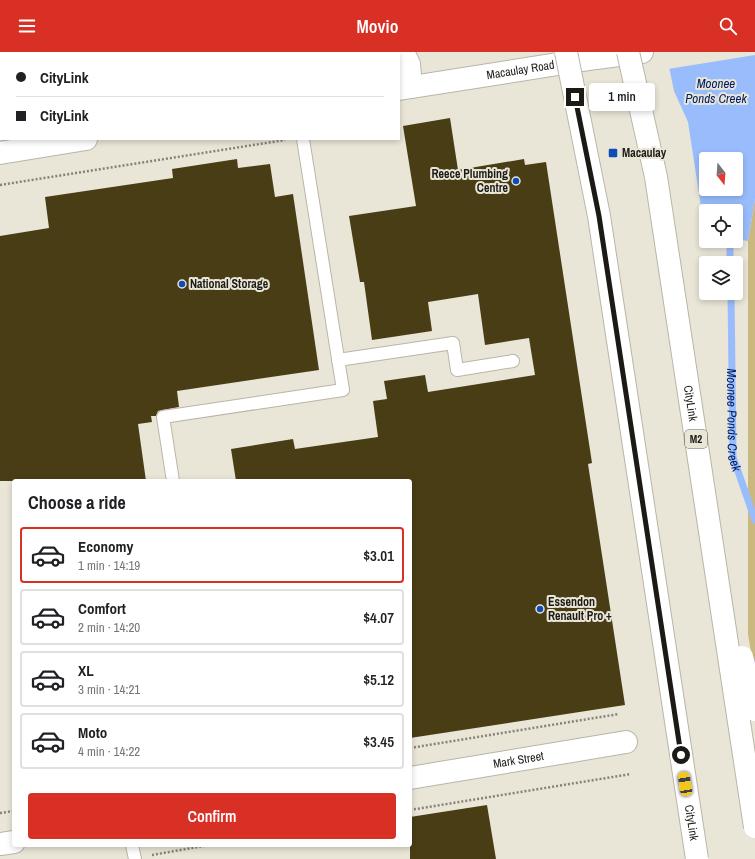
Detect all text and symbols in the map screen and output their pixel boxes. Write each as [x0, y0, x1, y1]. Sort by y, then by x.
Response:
text: Movio [357, 14, 398, 39]
icon: menu [16, 15, 38, 37]
icon: search [717, 15, 739, 37]
street label: Macaulay Road [485, 57, 556, 83]
text: CityLink [40, 67, 89, 88]
water label: Moonee Ponds Creek [685, 75, 747, 107]
callout: 1 min [589, 83, 655, 111]
route end [566, 88, 584, 106]
text: 1 min [608, 88, 636, 105]
text: CityLink [40, 105, 89, 126]
place label: Macaulay [622, 145, 667, 161]
marker: Macaulay [607, 147, 619, 159]
north arrow [699, 152, 743, 196]
map controls [699, 152, 743, 300]
place label: Reece Plumbing Centre [431, 166, 509, 196]
marker: Reece Plumbing Centre [511, 176, 521, 186]
button: locate [699, 204, 743, 248]
button: layers [699, 256, 743, 300]
place label: National Storage [190, 276, 269, 292]
marker: National Storage [177, 279, 187, 289]
water label: Moonee Ponds Creek [723, 368, 746, 474]
street label: CityLink [680, 384, 701, 422]
road number: M2 [685, 430, 707, 448]
text: Choose a ride [28, 490, 126, 515]
text: Economy [78, 536, 133, 557]
icon: car [30, 537, 66, 573]
text: $3.01 [363, 545, 394, 566]
text: 1 min · 14:19 [78, 557, 140, 574]
place label: Essendon Renault Pro + [548, 594, 612, 624]
text: Comfort [78, 598, 126, 619]
icon: car [30, 599, 66, 635]
marker: Essendon Renault Pro + [535, 604, 545, 614]
text: $4.07 [363, 607, 394, 628]
text: 2 min · 14:20 [78, 619, 140, 636]
text: XL [78, 660, 94, 681]
icon: car [30, 661, 66, 697]
text: $5.12 [363, 669, 394, 690]
text: 3 min · 14:21 [78, 681, 140, 698]
text: Moto [78, 722, 107, 743]
icon: car [30, 723, 66, 759]
text: $3.45 [363, 731, 394, 752]
text: 4 min · 14:22 [78, 743, 140, 760]
route start [672, 746, 690, 764]
street label: Mark Street [492, 748, 545, 772]
car [677, 771, 693, 797]
button: Confirm [28, 793, 396, 839]
street label: CityLink [681, 804, 702, 842]

